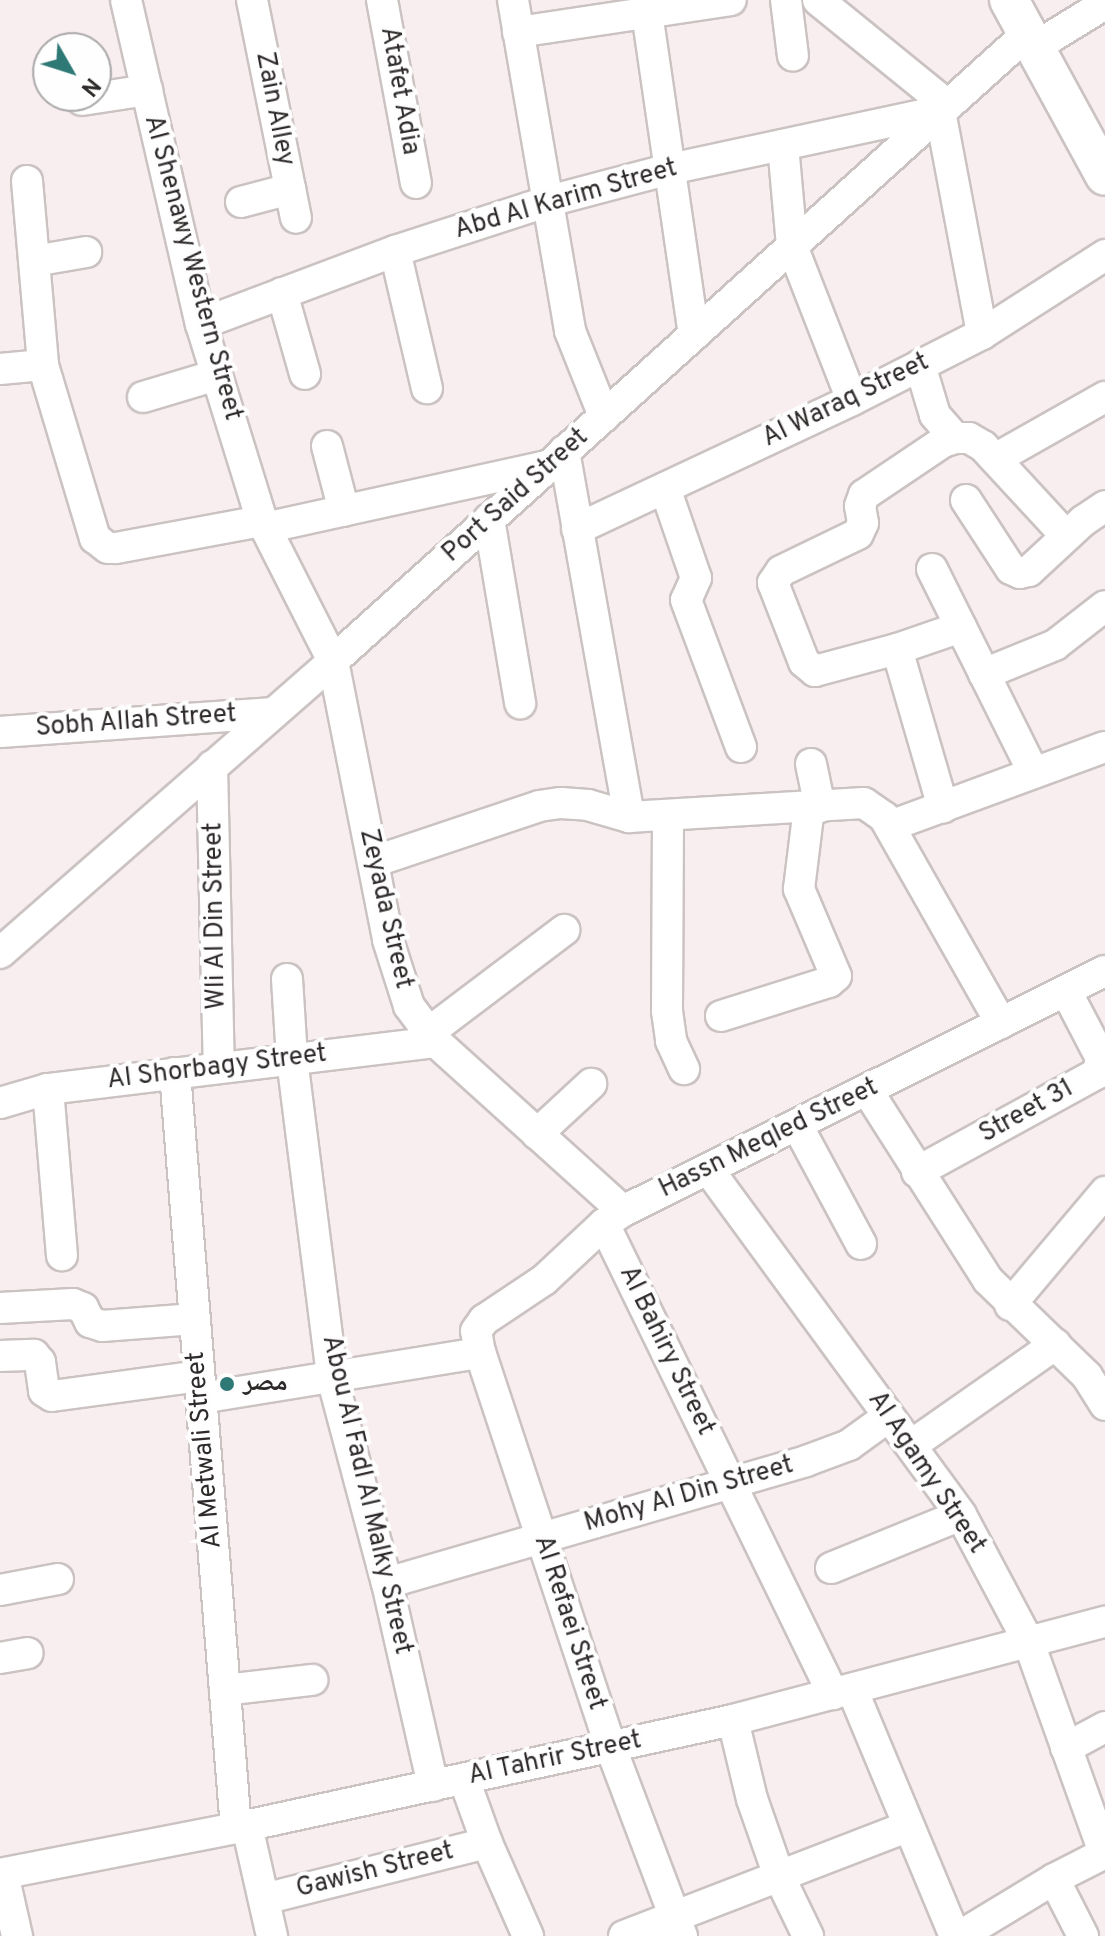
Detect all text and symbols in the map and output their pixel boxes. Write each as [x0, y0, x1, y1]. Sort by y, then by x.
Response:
street label: Atafet Adia [372, 24, 426, 158]
north arrow [32, 32, 112, 112]
street label: Zain Alley [248, 49, 300, 169]
text: N [74, 72, 105, 101]
street label: Al Shenawy Western Street [136, 112, 248, 424]
street label: Abd Al Karim Street [451, 153, 681, 247]
street label: Al Waraq Street [757, 347, 935, 455]
street label: Port Said Street [437, 422, 595, 570]
street label: Sobh Allah Street [34, 699, 238, 745]
street label: Wli Al Din Street [199, 821, 233, 1011]
street label: Zeyada Street [351, 826, 419, 992]
street label: Al Shorbagy Street [105, 1039, 329, 1097]
street label: Hassn Meqled Street [654, 1072, 884, 1206]
street label: Street 31 [974, 1073, 1080, 1151]
street label: Al Bahiry Street [612, 1261, 720, 1441]
street label: Abou Al Fadl Al Malky Street [314, 1331, 418, 1659]
street label: Al Metwali Street [181, 1350, 229, 1550]
place label: مصر [243, 1368, 288, 1400]
marker: مصر [218, 1375, 236, 1393]
street label: Al Agamy Street [860, 1385, 992, 1561]
street label: Mohy Al Din Street [580, 1450, 798, 1540]
street label: Al Refaei Street [526, 1532, 612, 1714]
street label: Al Tahrir Street [465, 1725, 645, 1793]
street label: Gawish Street [293, 1836, 457, 1906]

